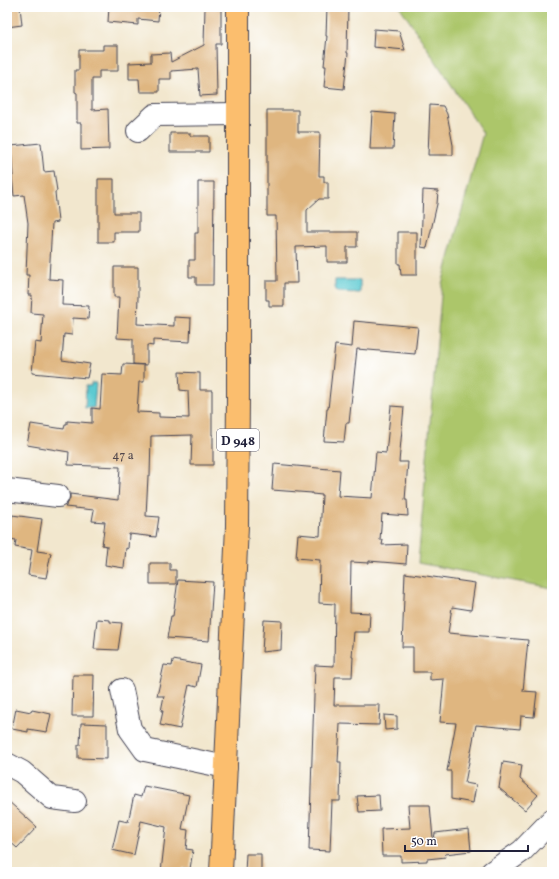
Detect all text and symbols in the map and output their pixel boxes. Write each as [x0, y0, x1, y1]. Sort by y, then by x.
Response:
road number: D 948 [217, 429, 259, 451]
house number: 47 a [112, 448, 134, 464]
scale bar [405, 827, 528, 853]
text: 50 m [411, 834, 437, 850]

